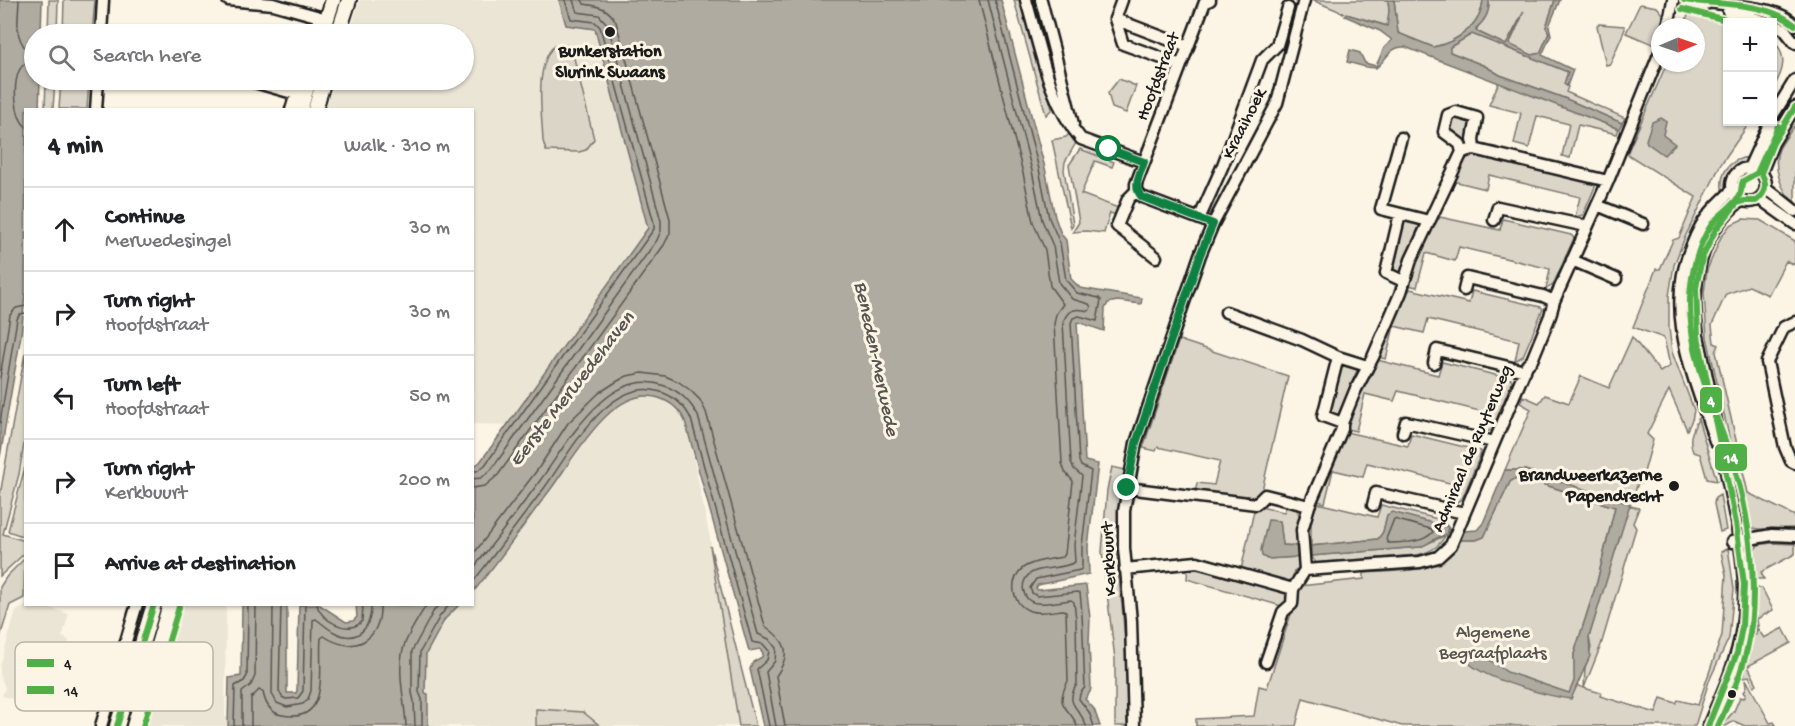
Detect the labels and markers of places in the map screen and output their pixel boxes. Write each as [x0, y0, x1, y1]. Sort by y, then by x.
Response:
marker: Bunkerstation Slurink Swaans [603, 25, 617, 39]
place label: Bunkerstation Slurink Swaans [555, 42, 666, 84]
place label: Brandweerkazerne Papendrecht [1518, 466, 1664, 508]
marker: Brandweerkazerne Papendrecht [1667, 479, 1681, 493]
unlabelled marker [1726, 688, 1738, 700]

